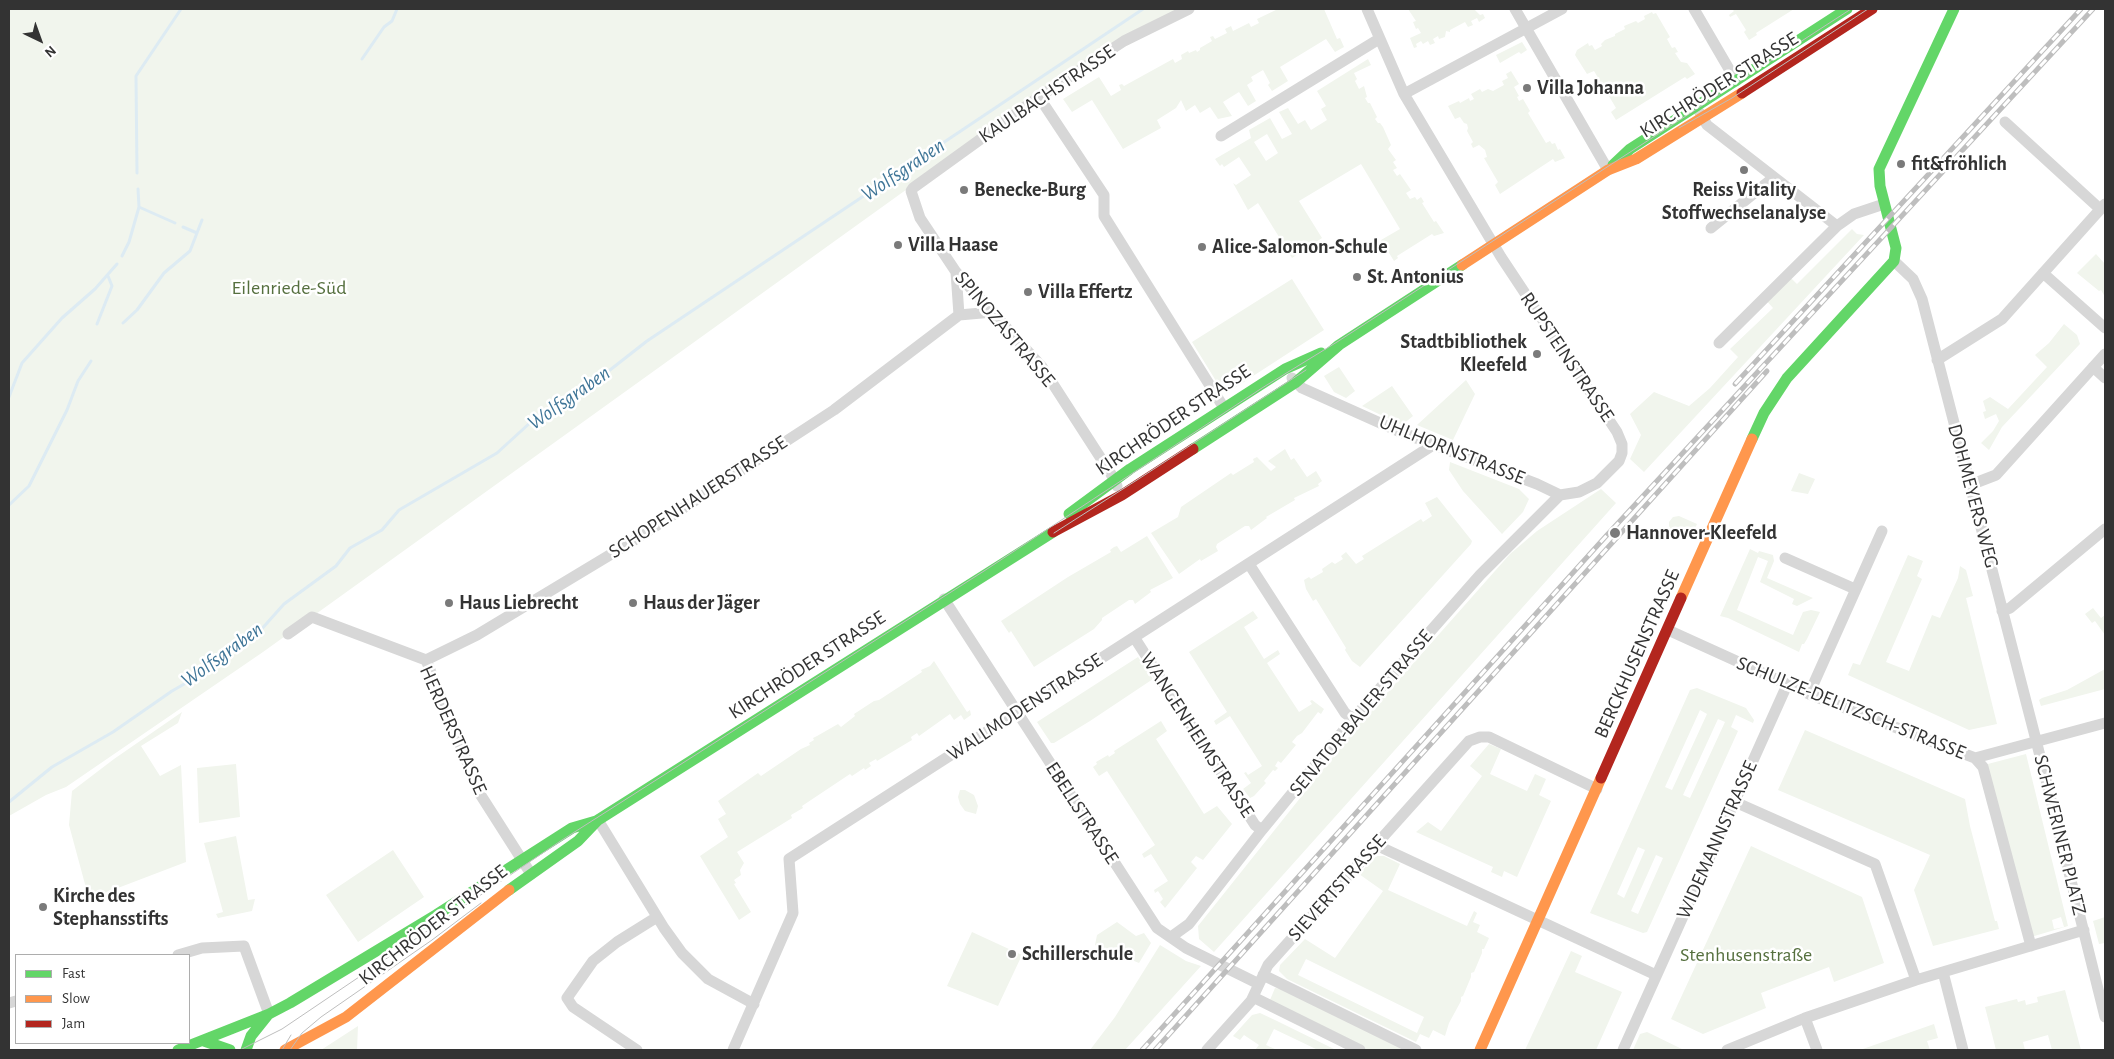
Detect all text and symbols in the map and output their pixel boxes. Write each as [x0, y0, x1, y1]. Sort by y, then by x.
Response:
north arrow [15, 15, 65, 65]
street label: KIRCHRÖDER STRASSE [1635, 27, 1803, 143]
street label: KAULBACHSTRASSE [974, 40, 1120, 148]
text: N [42, 43, 58, 60]
place label: Villa Johanna [1537, 76, 1644, 100]
marker: Villa Johanna [1521, 82, 1533, 94]
water label: Wolfsgraben [856, 133, 950, 207]
place label: fit&fröhlich [1911, 152, 2007, 176]
marker: fit&fröhlich [1895, 158, 1907, 170]
marker: Reiss Vitality Stoffwechselanalyse [1738, 164, 1750, 176]
place label: Benecke-Burg [974, 178, 1086, 202]
place label: Reiss Vitality Stoffwechselanalyse [1662, 178, 1826, 225]
marker: Benecke-Burg [958, 184, 970, 196]
place label: Villa Haase [908, 233, 998, 257]
place label: Alice-Salomon-Schule [1212, 235, 1388, 259]
marker: Villa Haase [892, 239, 904, 251]
marker: Alice-Salomon-Schule [1196, 241, 1208, 253]
place label: St. Antonius [1367, 265, 1464, 289]
street label: SPINOZASTRASSE [950, 266, 1060, 392]
marker: St. Antonius [1351, 271, 1363, 283]
park label: Eilenriede-Süd [232, 276, 346, 300]
place label: Villa Effertz [1038, 280, 1132, 304]
marker: Villa Effertz [1022, 286, 1034, 298]
street label: RUPSTEINSTRASSE [1515, 288, 1619, 426]
place label: Stadtbibliothek Kleefeld [1400, 330, 1527, 377]
marker: Stadtbibliothek Kleefeld [1531, 348, 1543, 360]
street label: KIRCHRÖDER STRASSE [1091, 359, 1255, 481]
water label: Wolfsgraben [523, 360, 615, 436]
street label: UHLHORNSTRASSE [1375, 410, 1529, 490]
street label: DOHMEYERS WEG [1942, 421, 2004, 571]
street label: SCHOPENHAUERSTRASSE [604, 430, 792, 564]
place label: Hannover-Kleefeld [1626, 521, 1777, 545]
marker: Hannover-Kleefeld [1608, 526, 1622, 540]
street label: BERCKHUSENSTRASSE [1589, 566, 1685, 742]
place label: Haus Liebrecht [459, 591, 578, 615]
place label: Haus der Jäger [643, 591, 760, 615]
marker: Haus Liebrecht [443, 597, 455, 609]
marker: Haus der Jäger [627, 597, 639, 609]
street label: KIRCHRÖDER STRASSE [724, 605, 890, 725]
water label: Wolfsgraben [176, 617, 268, 693]
street label: SENATOR-BAUER-STRASSE [1284, 625, 1438, 801]
street label: WALLMODENSTRASSE [943, 648, 1107, 766]
street label: WANGENHEIMSTRASSE [1135, 648, 1259, 822]
street label: SCHULZE-DELITZSCH-STRASSE [1733, 651, 1969, 765]
street label: HERDERSTRASSE [414, 662, 492, 798]
street label: SCHWERINER PLATZ [2028, 752, 2092, 918]
street label: WIDEMANNSTRASSE [1671, 757, 1763, 923]
street label: EBELLSTRASSE [1040, 758, 1124, 868]
street label: SIEVERTSTRASSE [1283, 830, 1391, 946]
street label: KIRCHRÖDER STRASSE [354, 860, 512, 990]
place label: Kirche des Stephansstifts [53, 884, 168, 931]
marker: Kirche des Stephansstifts [37, 901, 49, 913]
place label: Schillerschule [1022, 942, 1133, 966]
park label: Stenhusenstraße [1680, 943, 1812, 967]
marker: Schillerschule [1006, 948, 1018, 960]
legend [15, 954, 190, 1044]
text: Fast [62, 966, 85, 981]
text: Slow [62, 991, 90, 1006]
text: Jam [62, 1016, 85, 1031]

